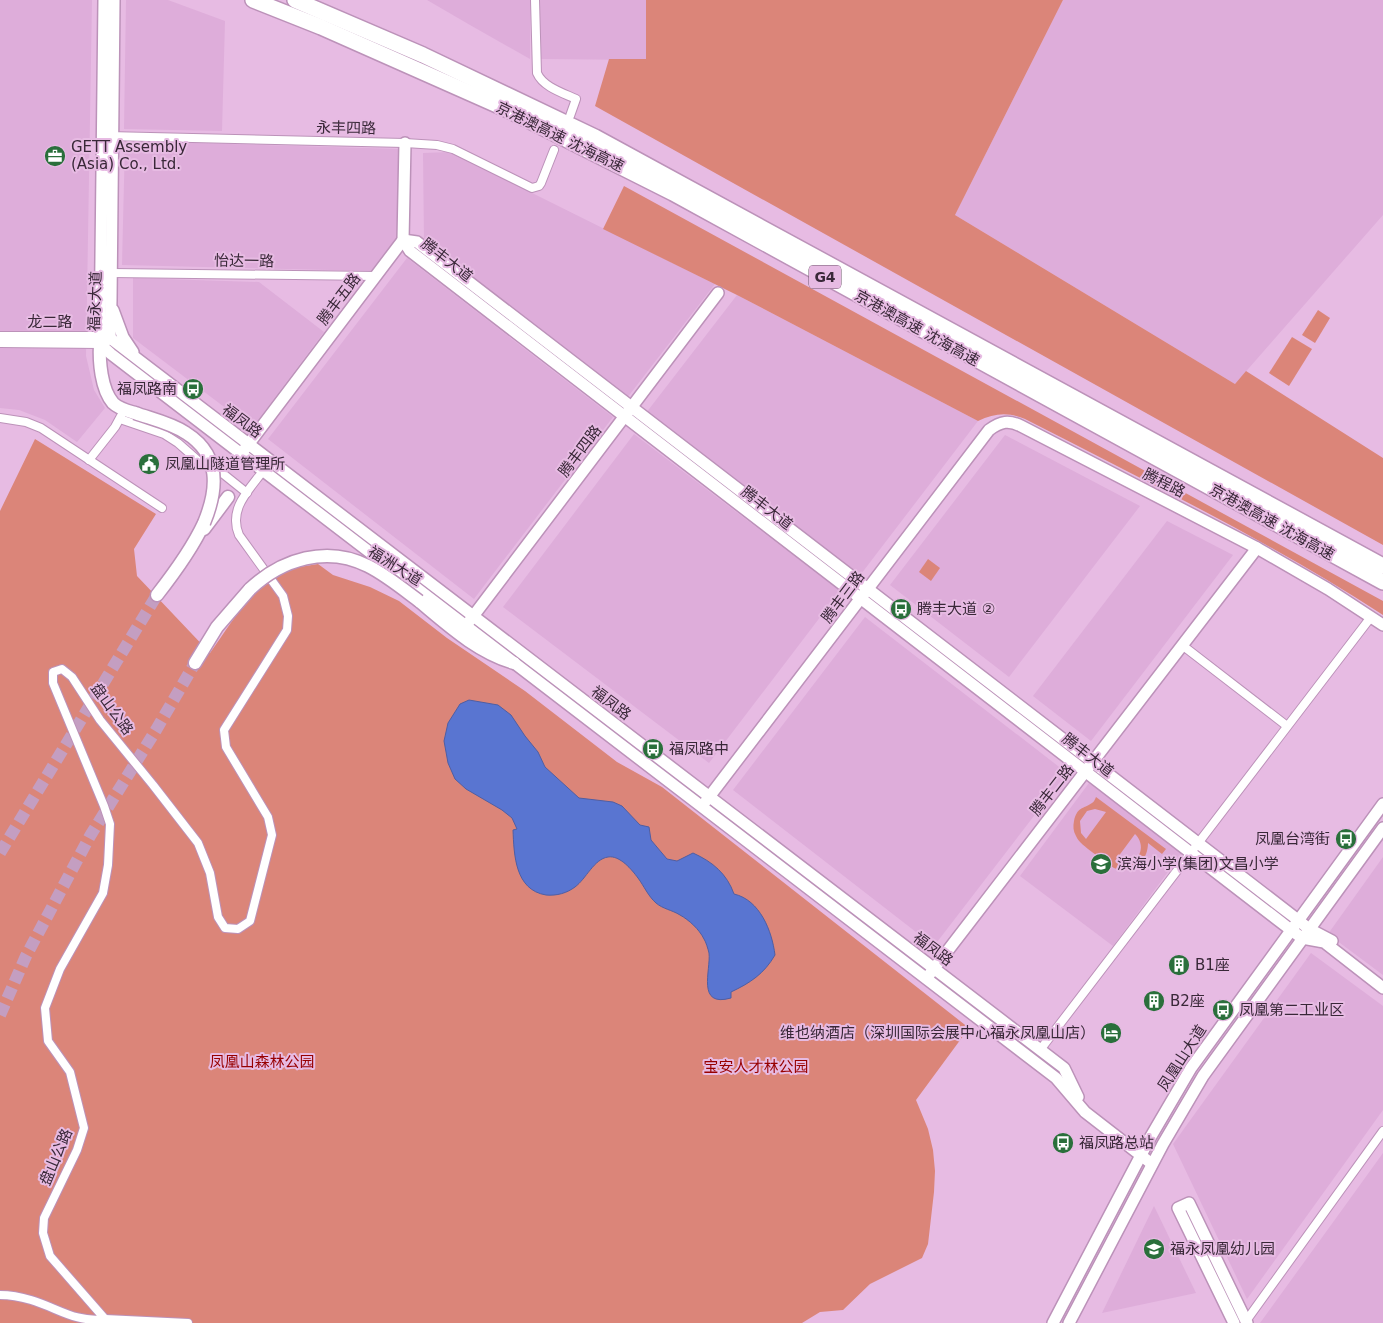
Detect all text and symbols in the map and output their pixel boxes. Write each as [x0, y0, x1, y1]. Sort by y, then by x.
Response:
street label: 京港澳高速 沈海高速 [493, 98, 627, 176]
street label: 永丰四路 [316, 118, 376, 138]
place label: GETT Assembly (Asia) Co., Ltd. [71, 138, 187, 173]
office icon: GETT Assembly (Asia) Co., Ltd. [43, 144, 67, 168]
street label: 腾丰大道 [418, 234, 476, 286]
street label: 怡达一路 [214, 251, 274, 271]
road number: G4 [809, 266, 841, 288]
street label: 腾丰五路 [314, 270, 364, 328]
street label: 福永大道 [85, 271, 105, 331]
street label: 京港澳高速 沈海高速 [852, 286, 982, 370]
street label: 龙二路 [27, 313, 73, 331]
bus stop icon: 福凤路南 [181, 377, 205, 401]
place label: 福凤路南 [117, 380, 177, 398]
street label: 福凤路 [219, 400, 265, 442]
street label: 腾丰四路 [555, 422, 605, 480]
public building icon: 凤凰山隧道管理所 [137, 452, 161, 476]
place label: 凤凰山隧道管理所 [165, 455, 285, 473]
street label: 腾程路 [1140, 465, 1188, 501]
street label: 京港澳高速 沈海高速 [1207, 480, 1337, 564]
street label: 腾丰大道 [738, 482, 796, 534]
street label: 福洲大道 [365, 542, 425, 590]
street label: 腾丰三路 [818, 568, 868, 626]
bus stop icon: 腾丰大道 ② [889, 597, 913, 621]
place label: 腾丰大道 ② [917, 600, 995, 618]
street label: 盘山公路 [87, 679, 137, 739]
street label: 福凤路 [588, 682, 634, 724]
street label: 腾丰大道 [1059, 729, 1117, 781]
bus stop icon: 福凤路中 [641, 737, 665, 761]
place label: 福凤路中 [669, 740, 729, 758]
street label: 腾丰二路 [1026, 761, 1078, 819]
bus stop icon: 凤凰台湾街 [1334, 827, 1358, 851]
place label: 凤凰台湾街 [1255, 830, 1330, 848]
school or university icon: 滨海小学(集团)文昌小学 [1089, 852, 1113, 876]
place label: 滨海小学(集团)文昌小学 [1117, 855, 1279, 873]
street label: 福凤路 [910, 928, 956, 970]
building icon: B1座 [1167, 953, 1191, 977]
place label: B1座 [1195, 956, 1230, 974]
building icon: B2座 [1142, 989, 1166, 1013]
place label: B2座 [1170, 992, 1205, 1010]
bus stop icon: 凤凰第二工业区 [1211, 998, 1235, 1022]
place label: 凤凰第二工业区 [1239, 1001, 1344, 1019]
hotel icon: 维也纳酒店（深圳国际会展中心福永凤凰山店） [1099, 1021, 1123, 1045]
street label: 凤凰山大道 [1154, 1022, 1210, 1094]
place label: 维也纳酒店（深圳国际会展中心福永凤凰山店） [780, 1024, 1095, 1042]
park label: 凤凰山森林公园 [209, 1053, 315, 1071]
park label: 宝安人才林公园 [703, 1058, 809, 1076]
street label: 盘山公路 [36, 1126, 76, 1188]
bus stop icon: 福凤路总站 [1051, 1131, 1075, 1155]
place label: 福凤路总站 [1079, 1134, 1154, 1152]
school or university icon: 福永凤凰幼儿园 [1142, 1237, 1166, 1261]
place label: 福永凤凰幼儿园 [1170, 1240, 1275, 1258]

